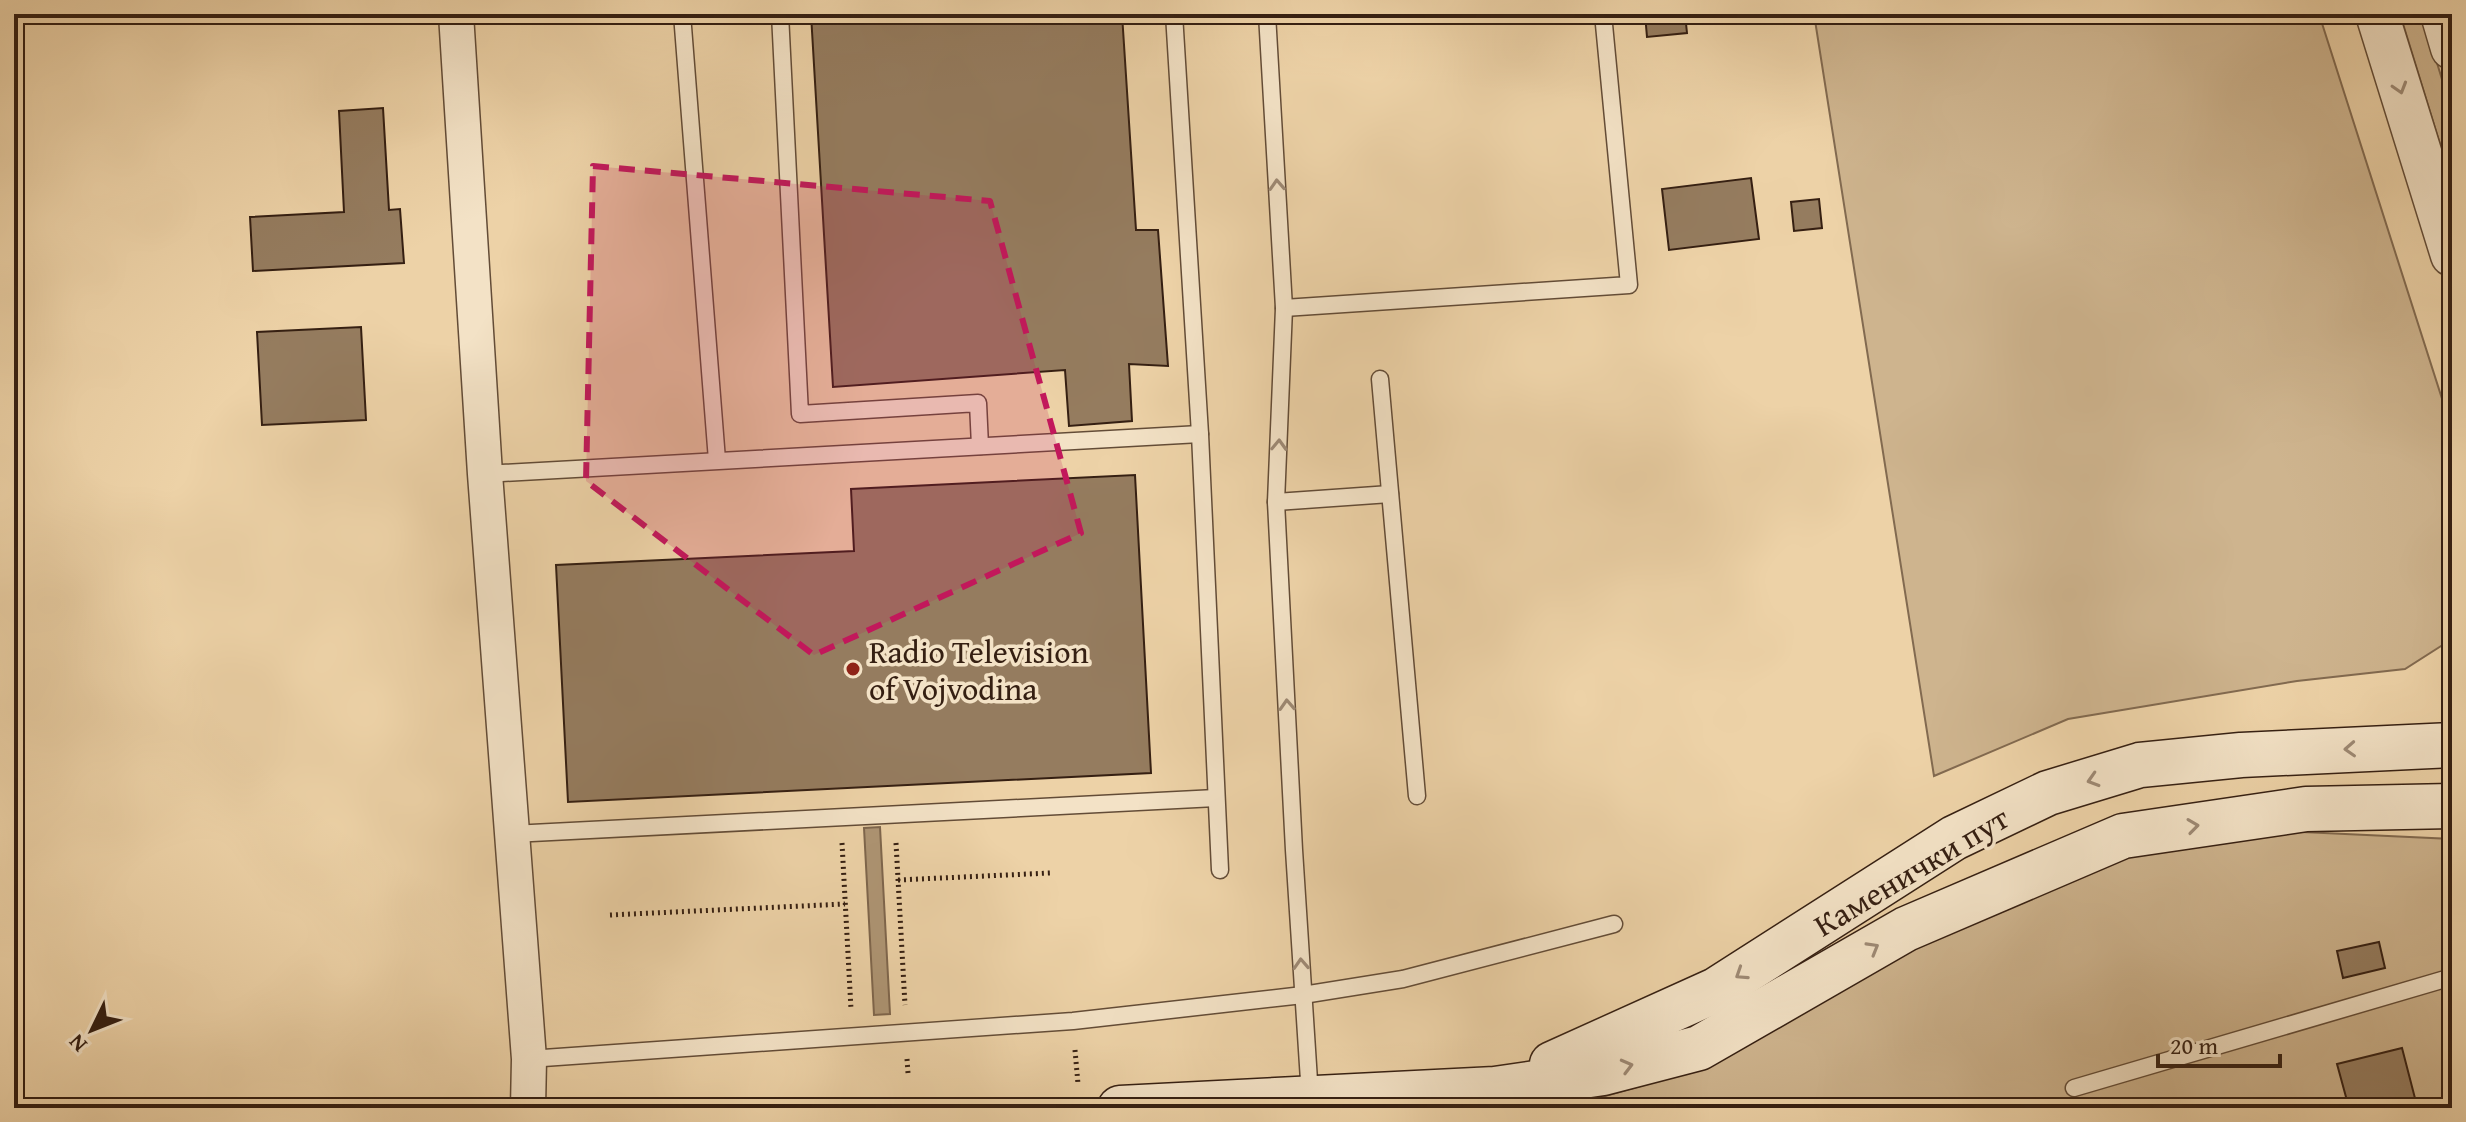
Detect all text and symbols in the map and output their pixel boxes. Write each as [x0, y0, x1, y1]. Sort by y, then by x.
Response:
one-way arrow [2391, 81, 2407, 95]
one-way arrow [1269, 178, 1286, 191]
one-way arrow [1270, 438, 1287, 451]
place label: Radio Television of Vojvodina [869, 628, 1089, 712]
marker: Radio Television of Vojvodina [844, 660, 862, 678]
one-way arrow [1278, 698, 1295, 711]
one-way arrow [2343, 741, 2356, 758]
one-way arrow [2086, 770, 2100, 786]
street label: Каменички пут [1805, 794, 2018, 948]
one-way arrow [2186, 818, 2199, 835]
one-way arrow [1864, 942, 1879, 958]
one-way arrow [1292, 957, 1309, 970]
one-way arrow [1736, 964, 1750, 979]
north arrow [52, 990, 132, 1070]
scale bar [2158, 1018, 2280, 1068]
text: N [60, 1027, 94, 1060]
text: 20 m [2170, 1028, 2218, 1063]
one-way arrow [1620, 1059, 1634, 1076]

